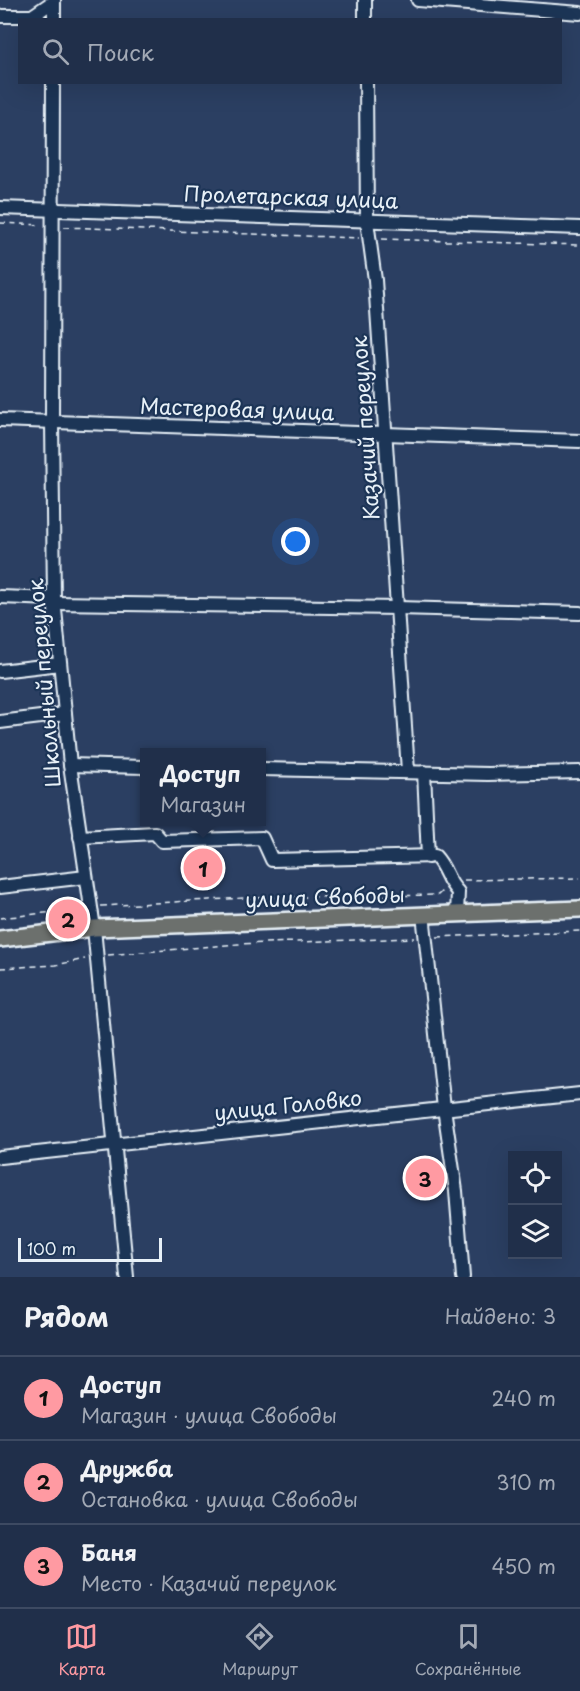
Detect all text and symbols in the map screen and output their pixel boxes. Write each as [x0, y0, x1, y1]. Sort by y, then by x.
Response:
search box [18, 18, 562, 84]
icon: search [39, 35, 72, 68]
text: Поиск [87, 35, 154, 68]
street label: Пролетарская улица [183, 176, 400, 216]
street label: Казачий переулок [342, 334, 386, 521]
street label: Мастеровая улица [139, 389, 336, 427]
your location [281, 527, 310, 556]
street label: Школьный переулок [18, 577, 68, 789]
popup [140, 748, 266, 826]
text: Доступ [160, 756, 241, 789]
text: Магазин [160, 789, 246, 819]
pin: 1 [184, 846, 222, 890]
street label: улица Свободы [244, 877, 405, 915]
pin: 2 [48, 896, 88, 942]
street label: улица Головко [212, 1080, 363, 1128]
map controls [508, 1151, 562, 1259]
button: locate [508, 1151, 562, 1205]
pin: 3 [406, 1156, 444, 1200]
button: layers [508, 1205, 562, 1259]
scale bar [18, 1235, 162, 1262]
text: 100 m [27, 1236, 76, 1260]
text: Рядом [24, 1297, 109, 1336]
text: Найдено: 3 [445, 1301, 556, 1331]
text: Доступ [81, 1367, 161, 1400]
text: 1 [39, 1383, 48, 1413]
text: 240 m [491, 1383, 556, 1413]
text: Магазин · улица Свободы [81, 1400, 337, 1430]
text: Дружба [81, 1451, 173, 1484]
text: 2 [36, 1467, 51, 1497]
text: 310 m [496, 1467, 556, 1497]
text: Остановка · улица Свободы [81, 1484, 358, 1514]
text: Баня [81, 1535, 137, 1568]
text: 3 [37, 1551, 50, 1581]
text: 450 m [491, 1551, 556, 1581]
text: Место · Казачий переулок [81, 1568, 336, 1598]
tab: Карта [58, 1620, 105, 1680]
tab: Маршрут [222, 1620, 298, 1680]
tab: Сохранённые [415, 1620, 522, 1680]

